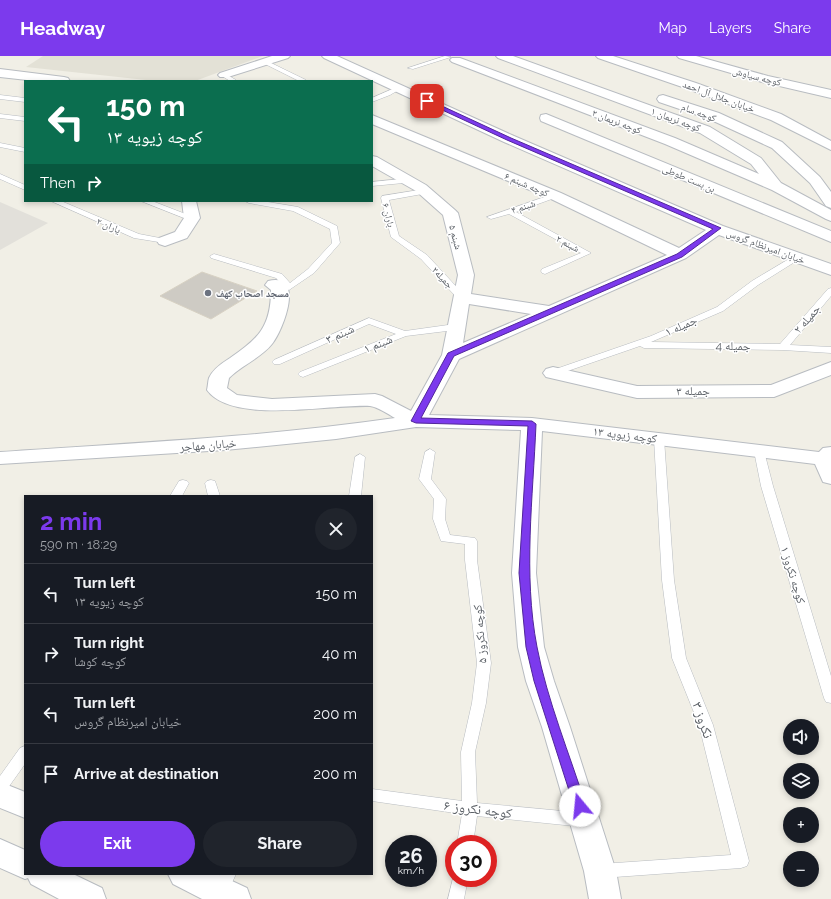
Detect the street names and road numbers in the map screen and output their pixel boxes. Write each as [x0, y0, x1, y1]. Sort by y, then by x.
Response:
street label: کوچه سیاوش [731, 65, 782, 89]
street label: خیابان جلال آل احمد [681, 78, 757, 116]
street label: کوچه سام [679, 101, 718, 126]
street label: کوچه نریمان ۱ [649, 105, 702, 134]
street label: کوچه نریمان ۲ [590, 107, 643, 137]
street label: بن بست طوطی [660, 162, 717, 195]
street label: کوچه شبنم ۶ [502, 170, 551, 201]
street label: شبنم ۴ [510, 197, 538, 217]
street label: باران ۶ [379, 202, 397, 229]
street label: یاران ۲ [95, 215, 123, 236]
street label: شبنم ۵ [445, 224, 464, 251]
street label: خیابان امیرنظام گروس [724, 227, 807, 268]
street label: شبنم ۲ [553, 233, 582, 256]
street label: جمیله۲ [430, 264, 456, 291]
street label: جمیله ۲ [791, 301, 824, 336]
street label: جمیله ۱ [663, 313, 700, 339]
street label: شبنم ۳ [324, 322, 357, 347]
street label: شبنم ۱ [362, 332, 395, 357]
street label: جمیله 4 [715, 339, 751, 354]
street label: جمیله ۳ [676, 384, 710, 398]
street label: کوچه زیویه ۱۳ [592, 424, 658, 446]
street label: خیابان مهاجر [178, 436, 237, 454]
street label: کوچه نکروز ۱ [778, 545, 808, 605]
street label: کوچه نکروز ۵ [470, 604, 490, 664]
street label: نکروز ۳ [688, 700, 717, 741]
street label: کوچه نکروز ۶ [443, 797, 513, 822]

